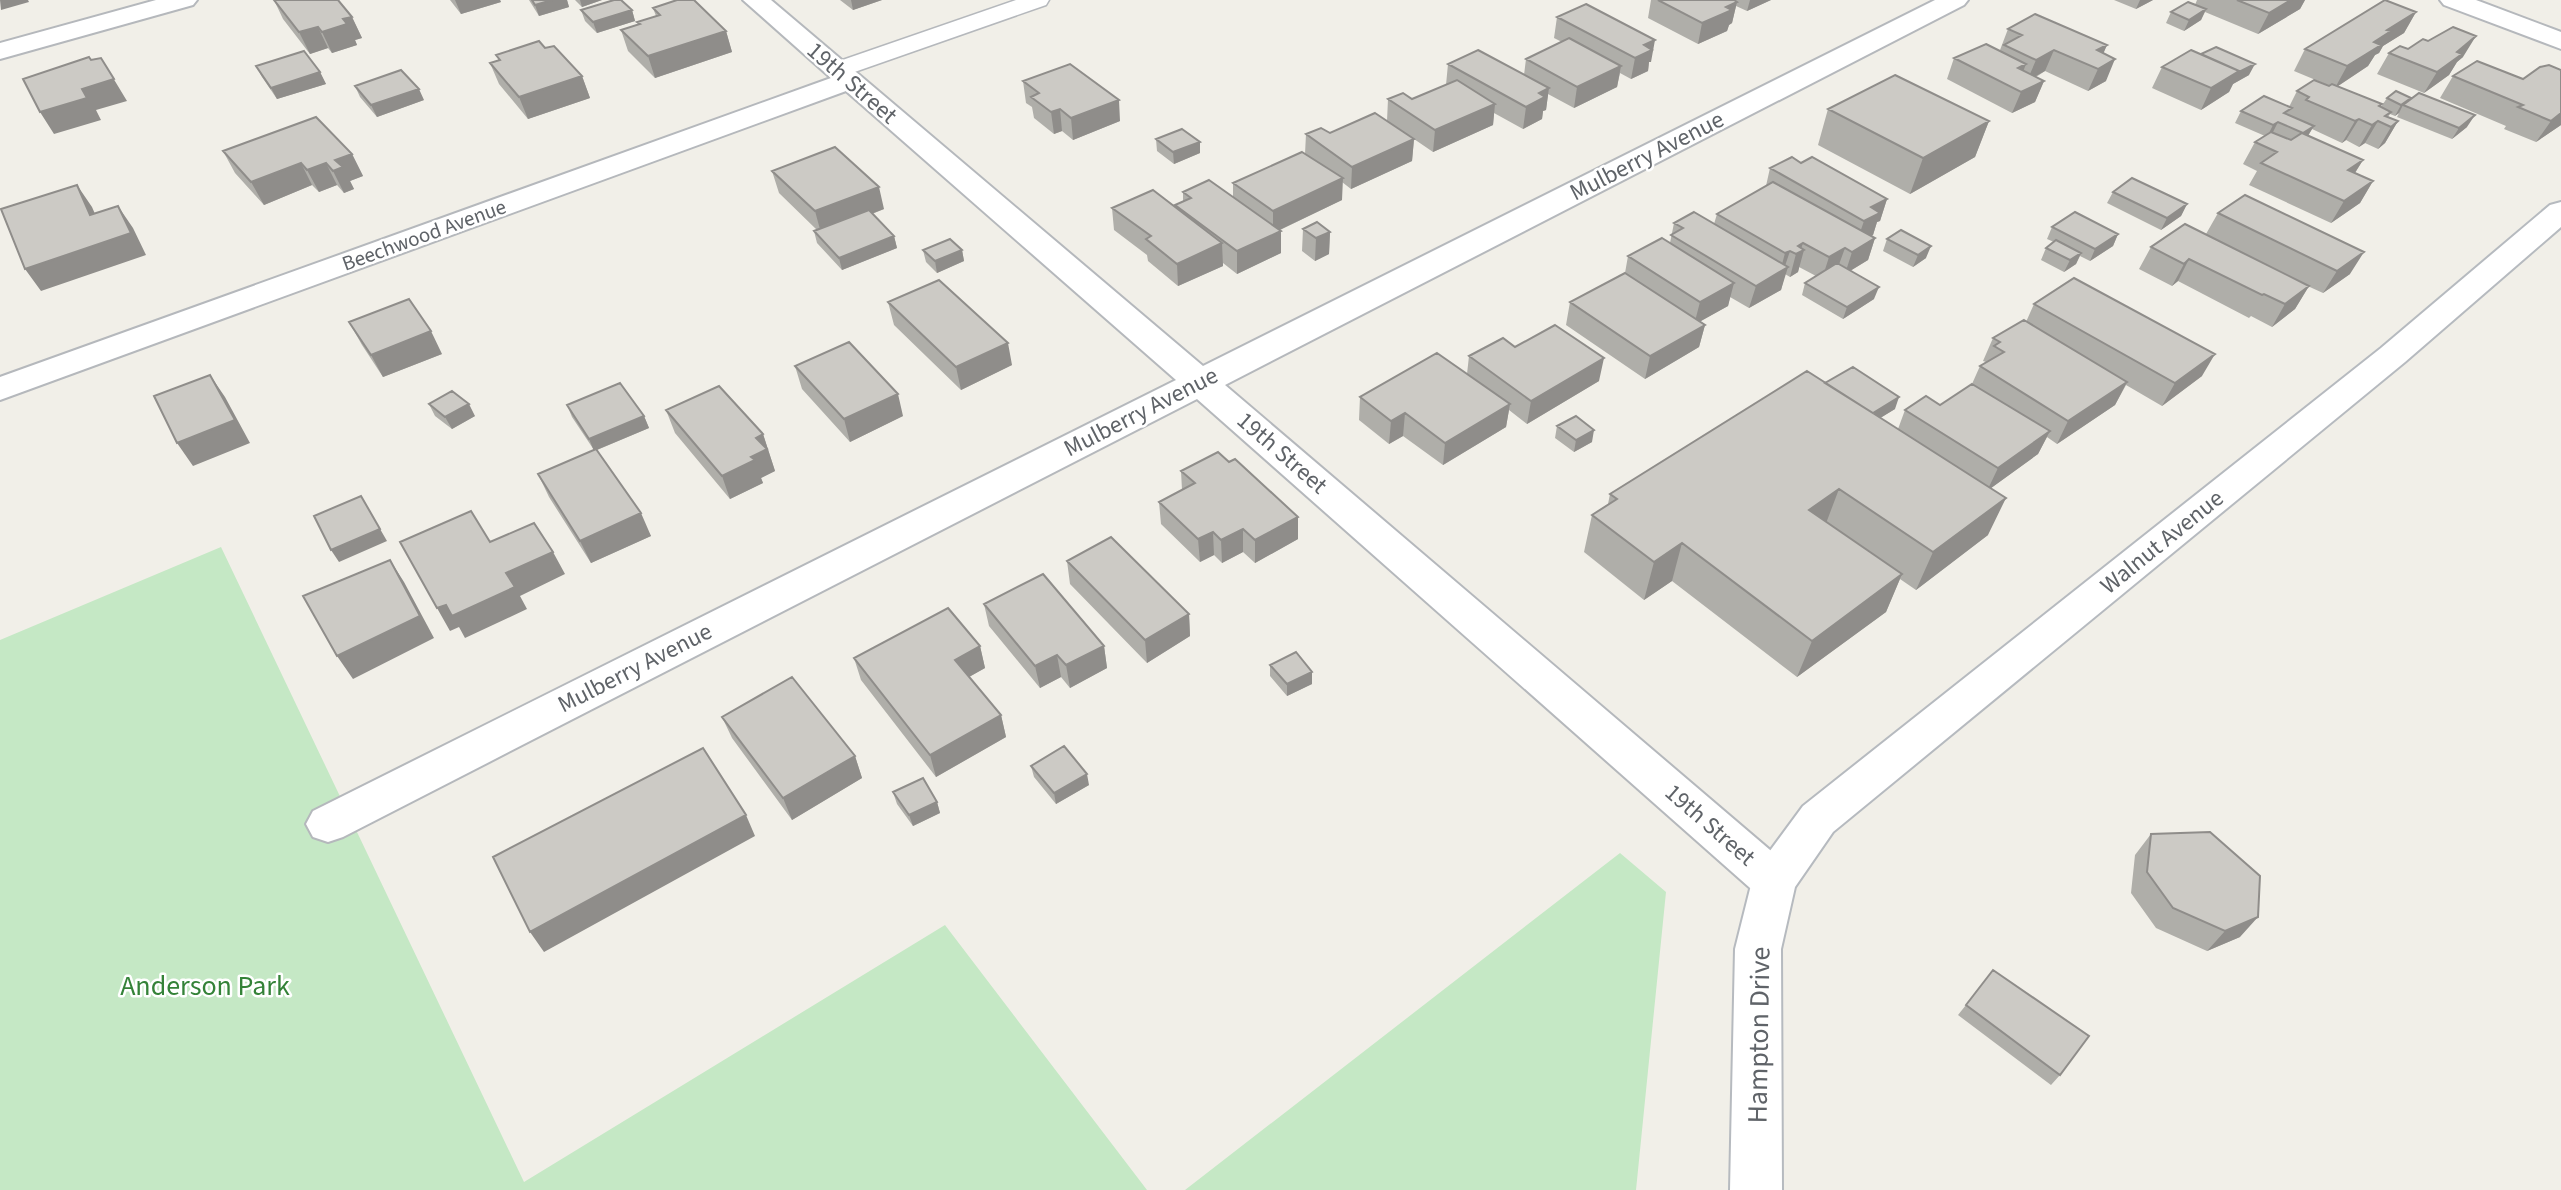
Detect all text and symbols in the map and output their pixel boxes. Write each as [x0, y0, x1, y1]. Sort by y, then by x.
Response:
street label: 19th Street [799, 34, 905, 132]
street label: Mulberry Avenue [1564, 102, 1730, 210]
street label: Beechwood Avenue [338, 191, 510, 279]
street label: Mulberry Avenue [1058, 358, 1224, 466]
street label: 19th Street [1229, 404, 1335, 502]
street label: Walnut Avenue [2093, 481, 2231, 603]
street label: Mulberry Avenue [552, 614, 718, 722]
street label: 19th Street [1657, 776, 1763, 874]
street label: Hampton Drive [1737, 946, 1781, 1124]
park label: Anderson Park [120, 966, 290, 1006]

